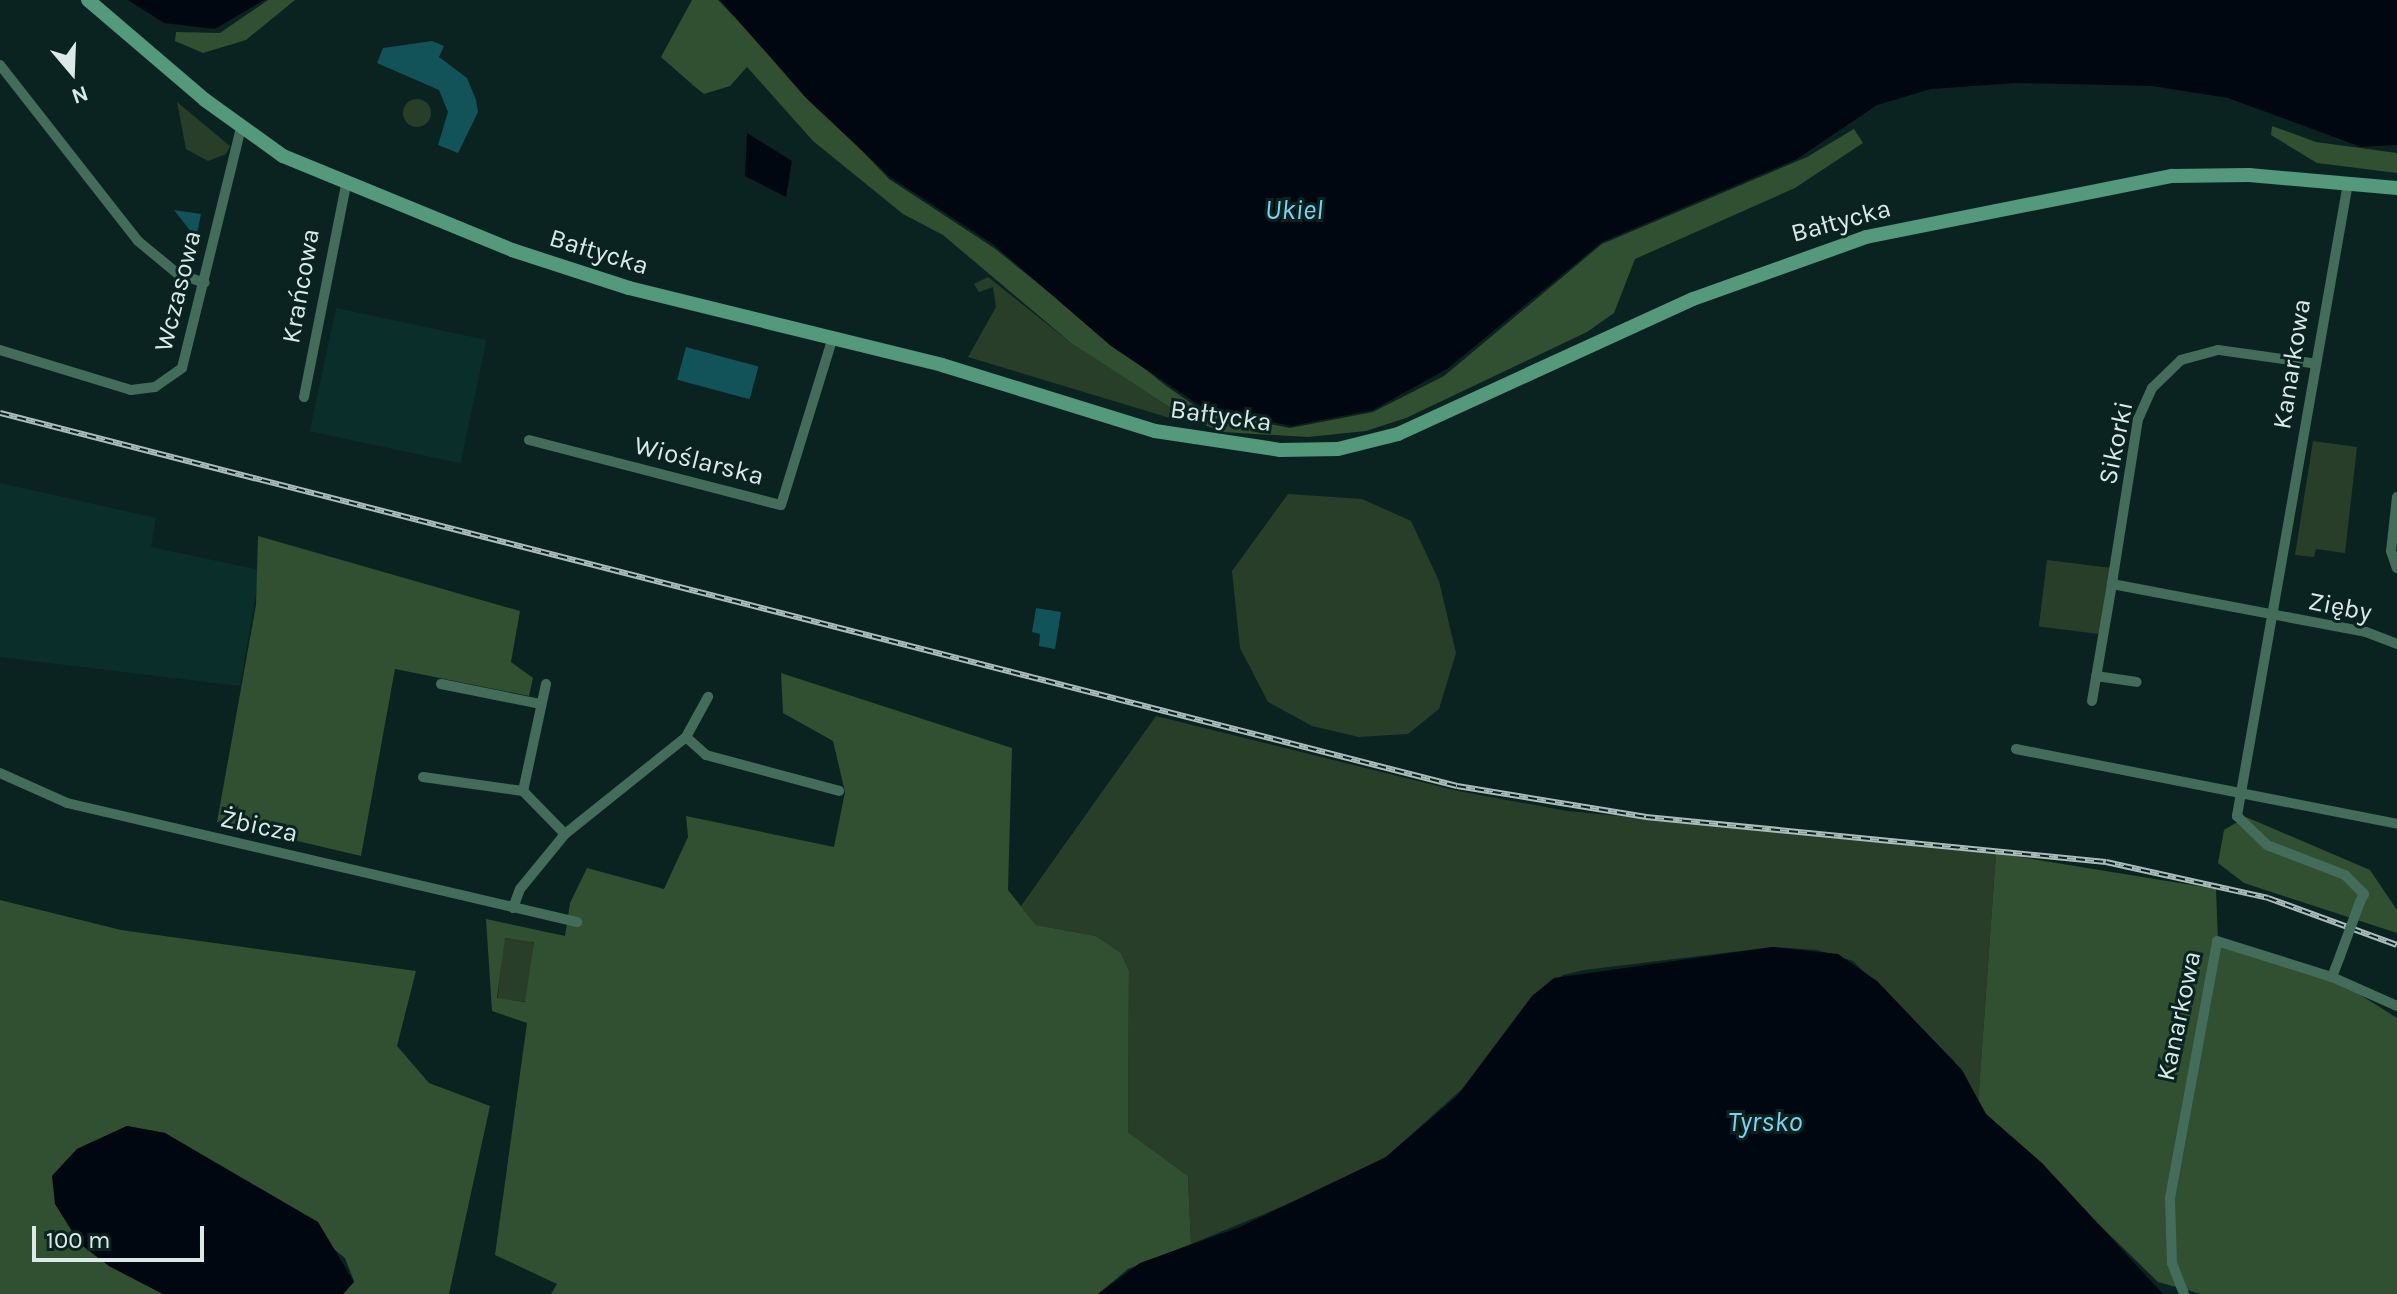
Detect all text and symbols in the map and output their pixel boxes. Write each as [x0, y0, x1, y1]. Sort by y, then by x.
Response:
north arrow [32, 32, 112, 112]
text: N [68, 80, 92, 110]
water label: Ukiel [1265, 193, 1323, 227]
street label: Bałtycka [1788, 193, 1894, 249]
street label: Bałtycka [546, 222, 652, 282]
street label: Krańcowa [276, 226, 326, 346]
street label: Wczasowa [148, 227, 208, 355]
street label: Kanarkowa [2266, 297, 2318, 431]
street label: Bałtycka [1168, 393, 1274, 439]
street label: Sikorki [2092, 399, 2140, 487]
street label: Wioślarska [631, 430, 767, 492]
street label: Zięby [2306, 586, 2374, 628]
street label: Żbicza [217, 803, 301, 849]
street label: Kanarkowa [2150, 948, 2208, 1084]
water label: Tyrsko [1728, 1105, 1802, 1139]
scale bar [36, 1210, 208, 1260]
text: 100 m [46, 1226, 111, 1254]

